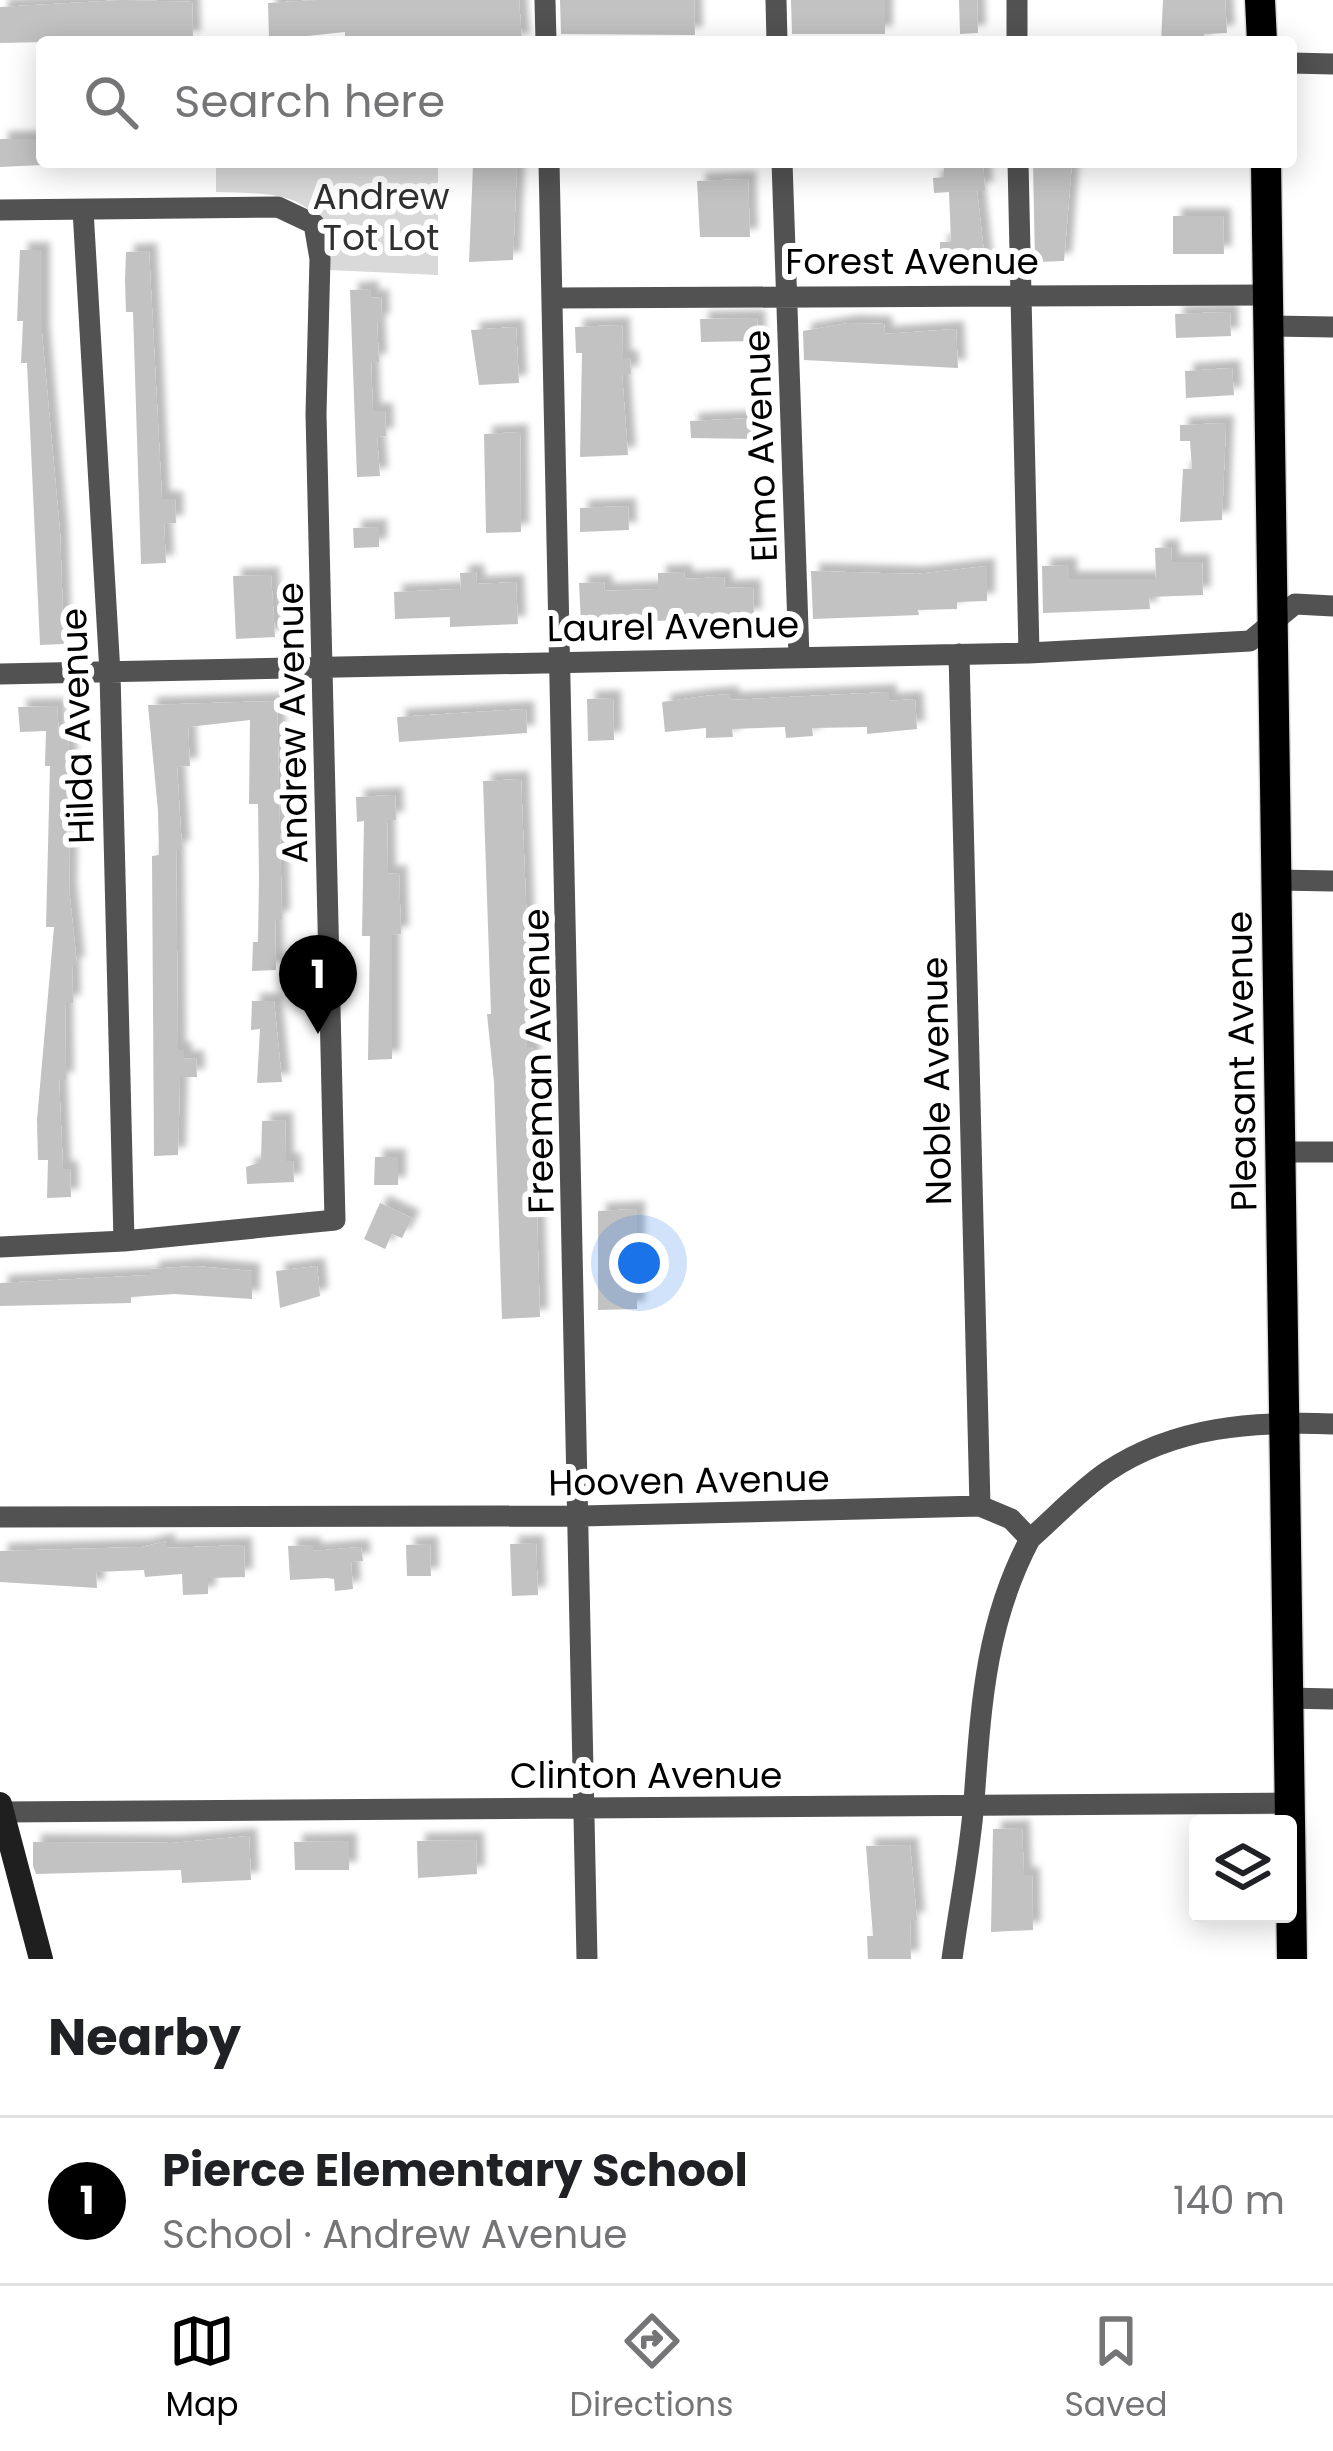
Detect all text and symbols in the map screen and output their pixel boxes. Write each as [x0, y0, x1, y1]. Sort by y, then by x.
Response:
search box [36, 36, 1297, 168]
icon: search [78, 69, 144, 135]
text: Search here [174, 70, 445, 133]
park label: Andrew Tot Lot [313, 171, 450, 263]
street label: Forest Avenue [785, 236, 1039, 287]
street label: Elmo Avenue [731, 329, 790, 563]
street label: Andrew Avenue [265, 582, 320, 864]
street label: Laurel Avenue [546, 599, 800, 654]
street label: Hilda Avenue [48, 607, 107, 845]
street label: Freeman Avenue [510, 908, 567, 1214]
street label: Pleasant Avenue [1213, 910, 1270, 1212]
pin: 1 [279, 935, 357, 1034]
street label: Noble Avenue [909, 956, 964, 1206]
your location [609, 1233, 669, 1293]
street label: Hooven Avenue [548, 1453, 830, 1508]
street label: Clinton Avenue [510, 1750, 782, 1801]
map controls [1189, 1815, 1297, 1923]
button: layers [1189, 1815, 1297, 1923]
text: Nearby [48, 2001, 241, 2073]
text: Pierce Elementary School [162, 2139, 748, 2202]
text: 1 [80, 2173, 94, 2228]
text: 140 m [1173, 2173, 1285, 2228]
text: School · Andrew Avenue [162, 2207, 627, 2262]
tab: Map [166, 2308, 239, 2430]
tab: Directions [570, 2308, 733, 2430]
tab: Saved [1065, 2308, 1167, 2430]

